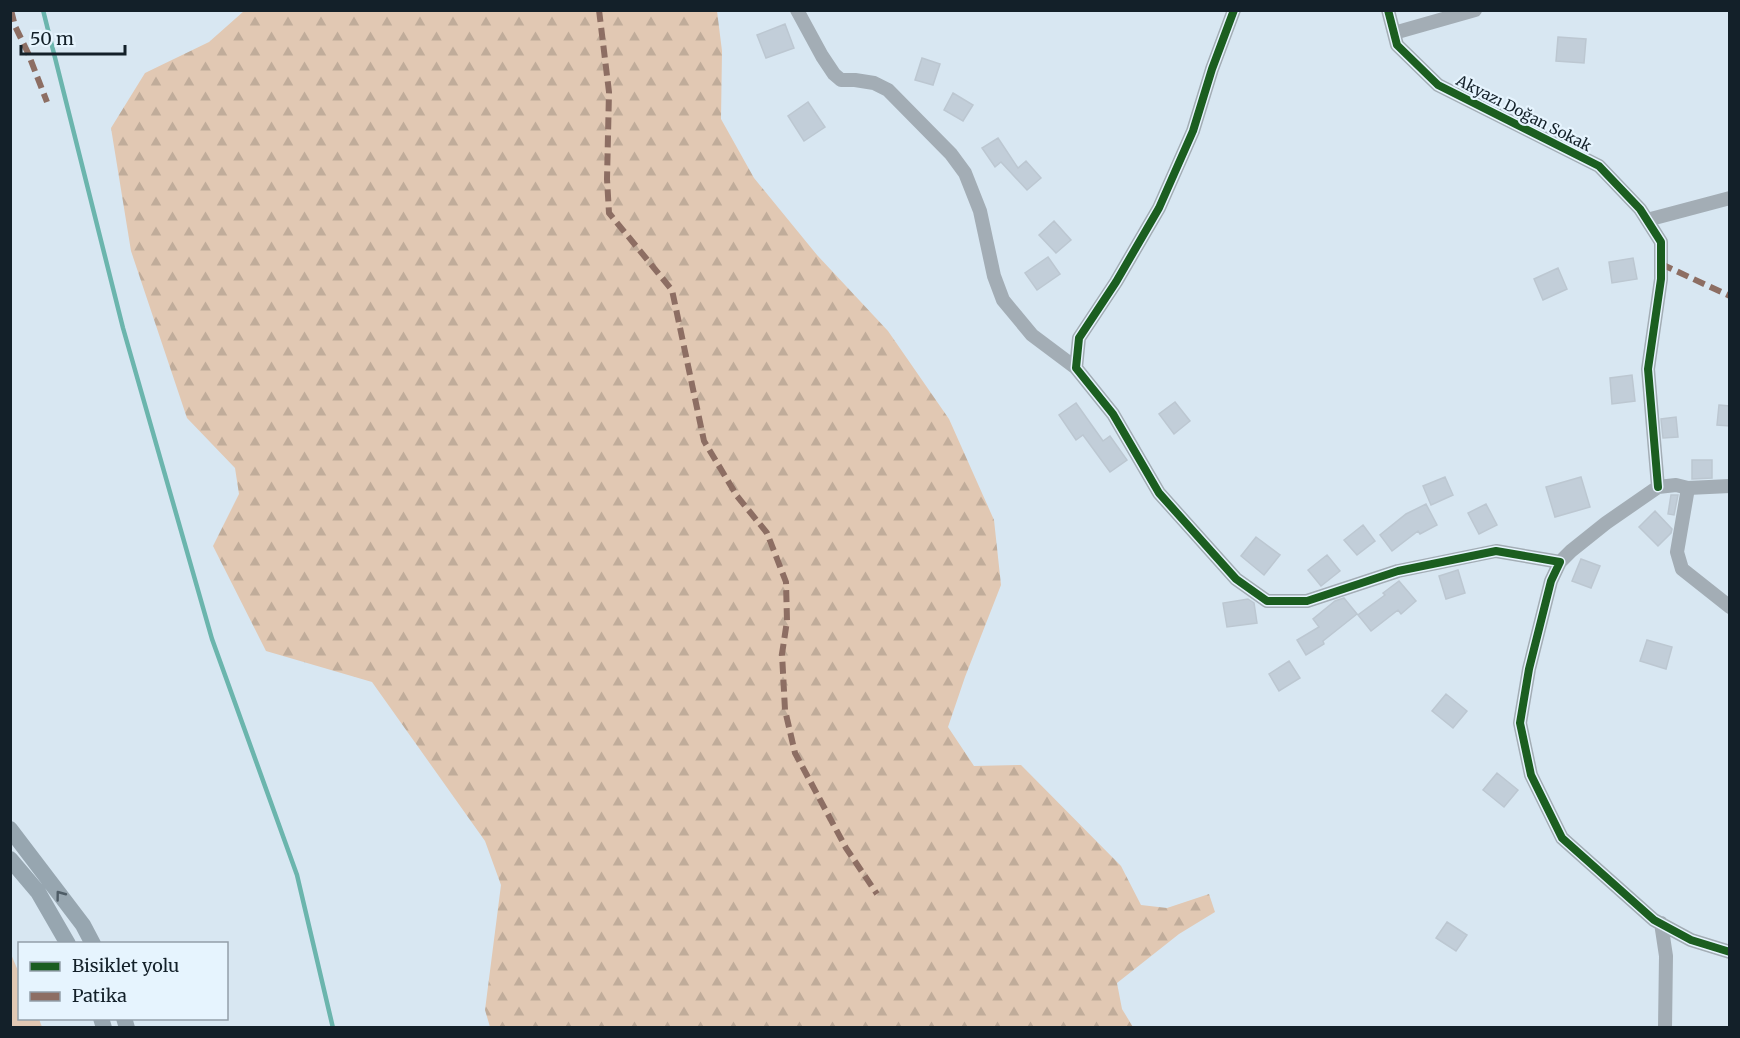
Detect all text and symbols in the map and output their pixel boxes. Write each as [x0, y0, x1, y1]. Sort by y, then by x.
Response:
scale bar [21, 18, 124, 56]
text: 50 m [30, 27, 74, 50]
street label: Akyazı Doğan Sokak [1452, 70, 1595, 156]
one-way arrow [57, 891, 68, 902]
legend [18, 942, 228, 1020]
text: Bisiklet yolu [72, 954, 179, 977]
text: Patika [72, 984, 127, 1007]

